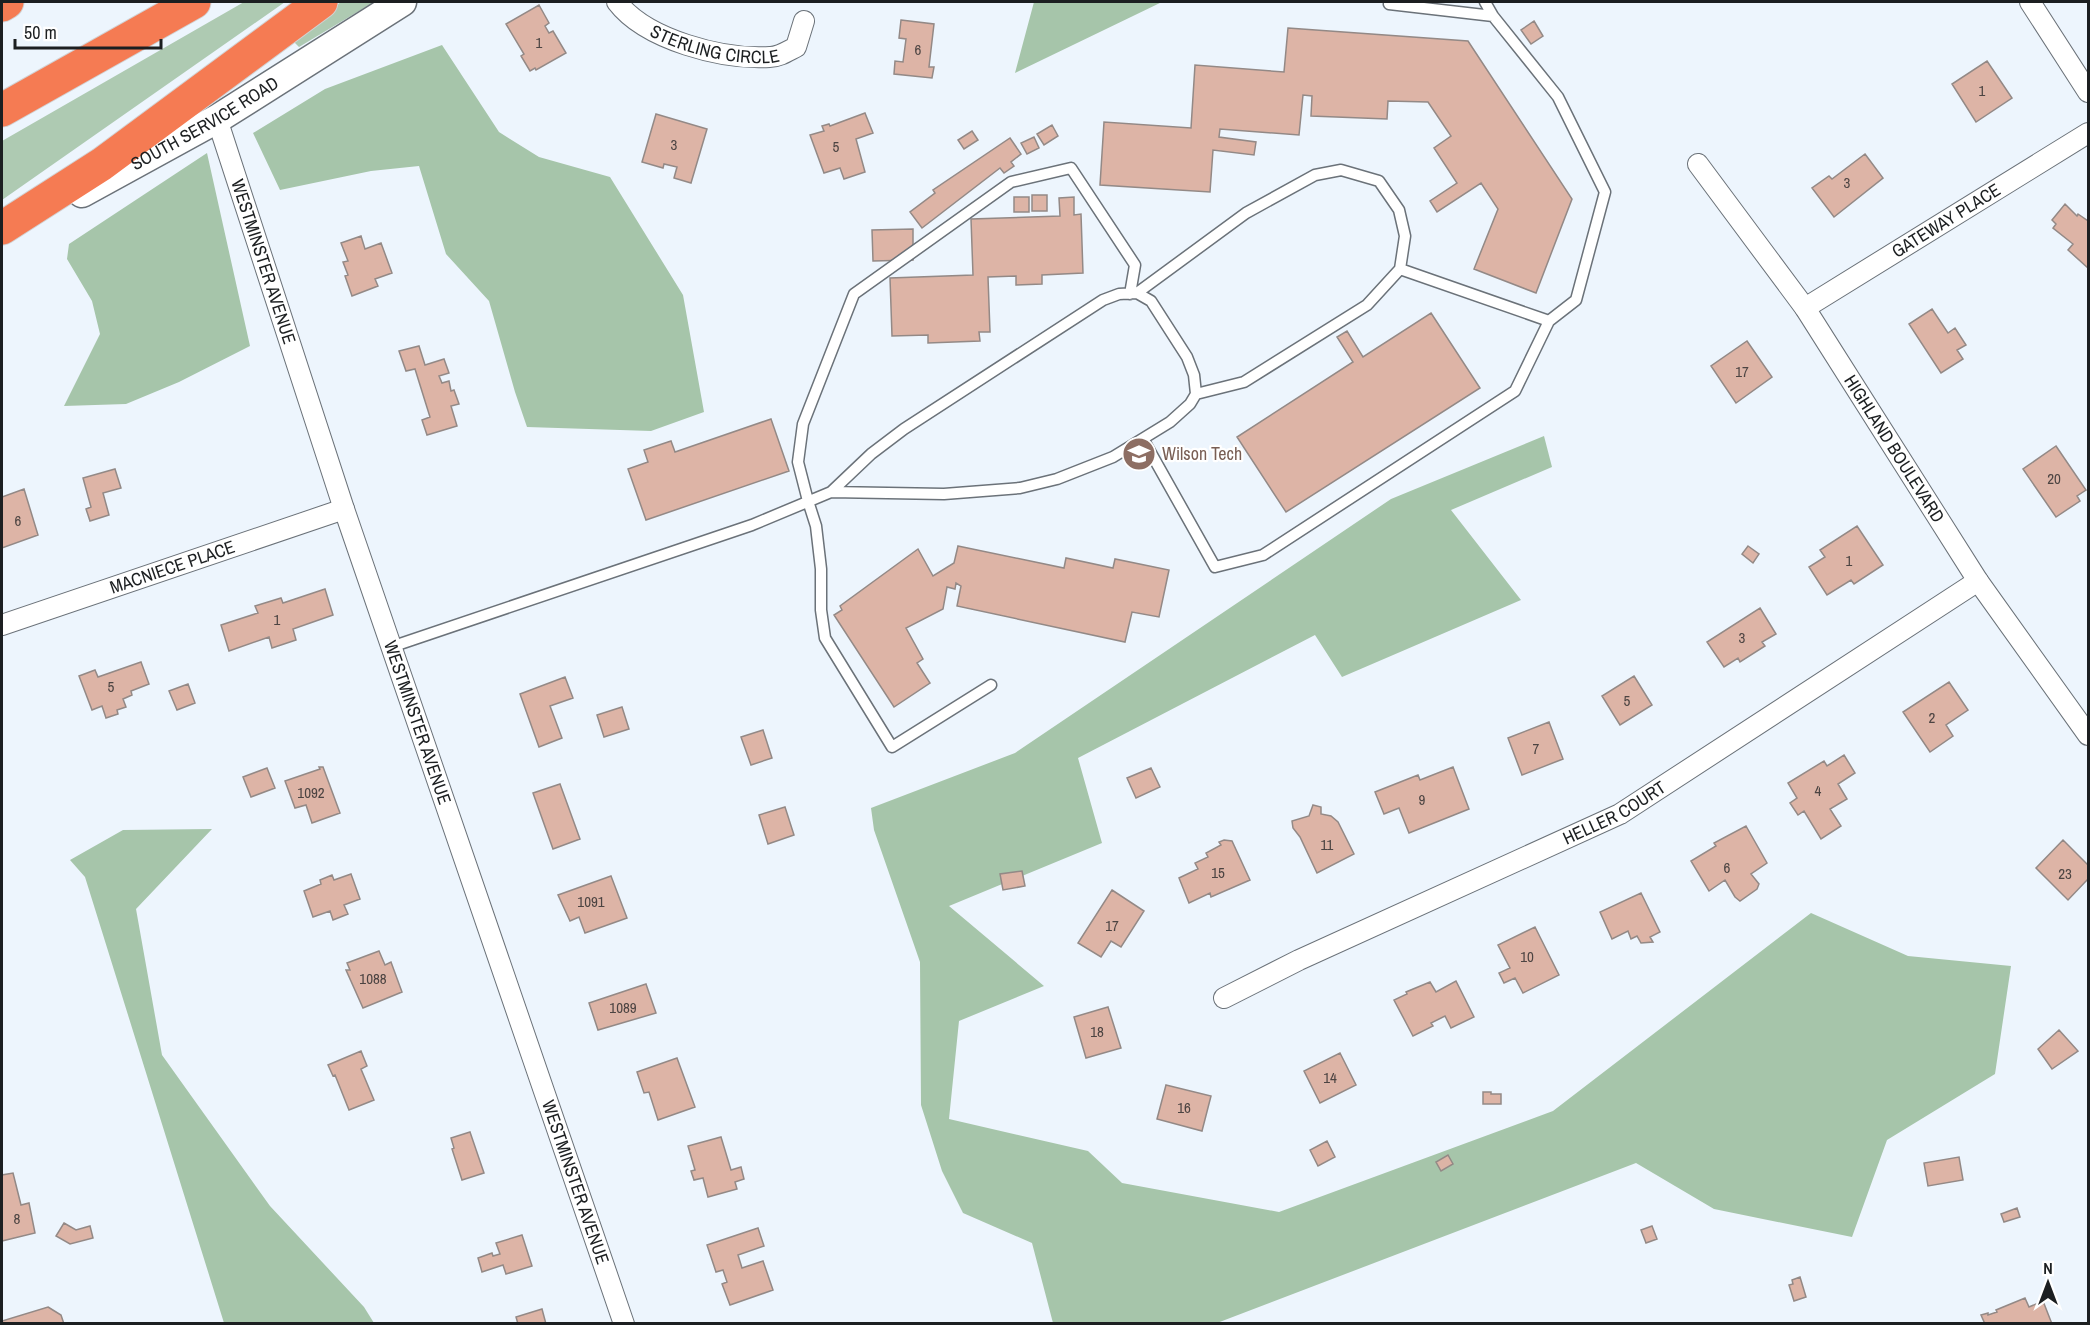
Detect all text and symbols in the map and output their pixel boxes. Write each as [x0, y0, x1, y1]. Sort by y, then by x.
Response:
scale bar [15, 12, 160, 50]
street label: STERLING CIRCLE [646, 18, 782, 69]
text: 50 m [24, 20, 57, 45]
house number: 1 [536, 32, 543, 53]
house number: 6 [915, 39, 922, 60]
street label: SOUTH SERVICE ROAD [126, 70, 283, 176]
house number: 1 [1979, 80, 1986, 101]
house number: 3 [671, 134, 678, 155]
house number: 5 [833, 136, 840, 157]
house number: 3 [1844, 172, 1851, 193]
street label: WESTMINSTER AVENUE [225, 176, 302, 347]
street label: GATEWAY PLACE [1887, 177, 2005, 263]
house number: 17 [1735, 361, 1749, 382]
street label: HIGHLAND BOULEVARD [1838, 370, 1951, 527]
school or university icon: Wilson Tech [1121, 436, 1157, 472]
place label: Wilson Tech [1162, 441, 1242, 466]
house number: 20 [2047, 468, 2061, 489]
house number: 6 [15, 510, 22, 531]
street label: MACNIECE PLACE [106, 534, 238, 600]
house number: 1 [1846, 550, 1853, 571]
house number: 1 [274, 609, 281, 630]
house number: 3 [1739, 627, 1746, 648]
street label: WESTMINSTER AVENUE [378, 637, 458, 808]
house number: 5 [108, 676, 115, 697]
house number: 5 [1624, 690, 1631, 711]
house number: 2 [1929, 707, 1936, 728]
house number: 7 [1533, 738, 1540, 759]
street label: HELLER COURT [1559, 775, 1670, 850]
house number: 4 [1815, 780, 1822, 801]
house number: 1092 [297, 782, 325, 803]
house number: 9 [1419, 789, 1426, 810]
house number: 11 [1321, 834, 1334, 855]
house number: 6 [1724, 857, 1731, 878]
house number: 15 [1211, 862, 1225, 883]
house number: 23 [2058, 863, 2072, 884]
house number: 1091 [577, 891, 605, 912]
house number: 17 [1105, 915, 1119, 936]
house number: 10 [1520, 946, 1534, 967]
house number: 1088 [359, 968, 387, 989]
house number: 1089 [609, 997, 637, 1018]
house number: 18 [1090, 1021, 1104, 1042]
house number: 14 [1323, 1067, 1337, 1088]
street label: WESTMINSTER AVENUE [536, 1097, 616, 1268]
house number: 16 [1177, 1097, 1191, 1118]
house number: 8 [14, 1208, 21, 1229]
north arrow [2018, 1253, 2078, 1313]
text: N [2043, 1257, 2053, 1279]

